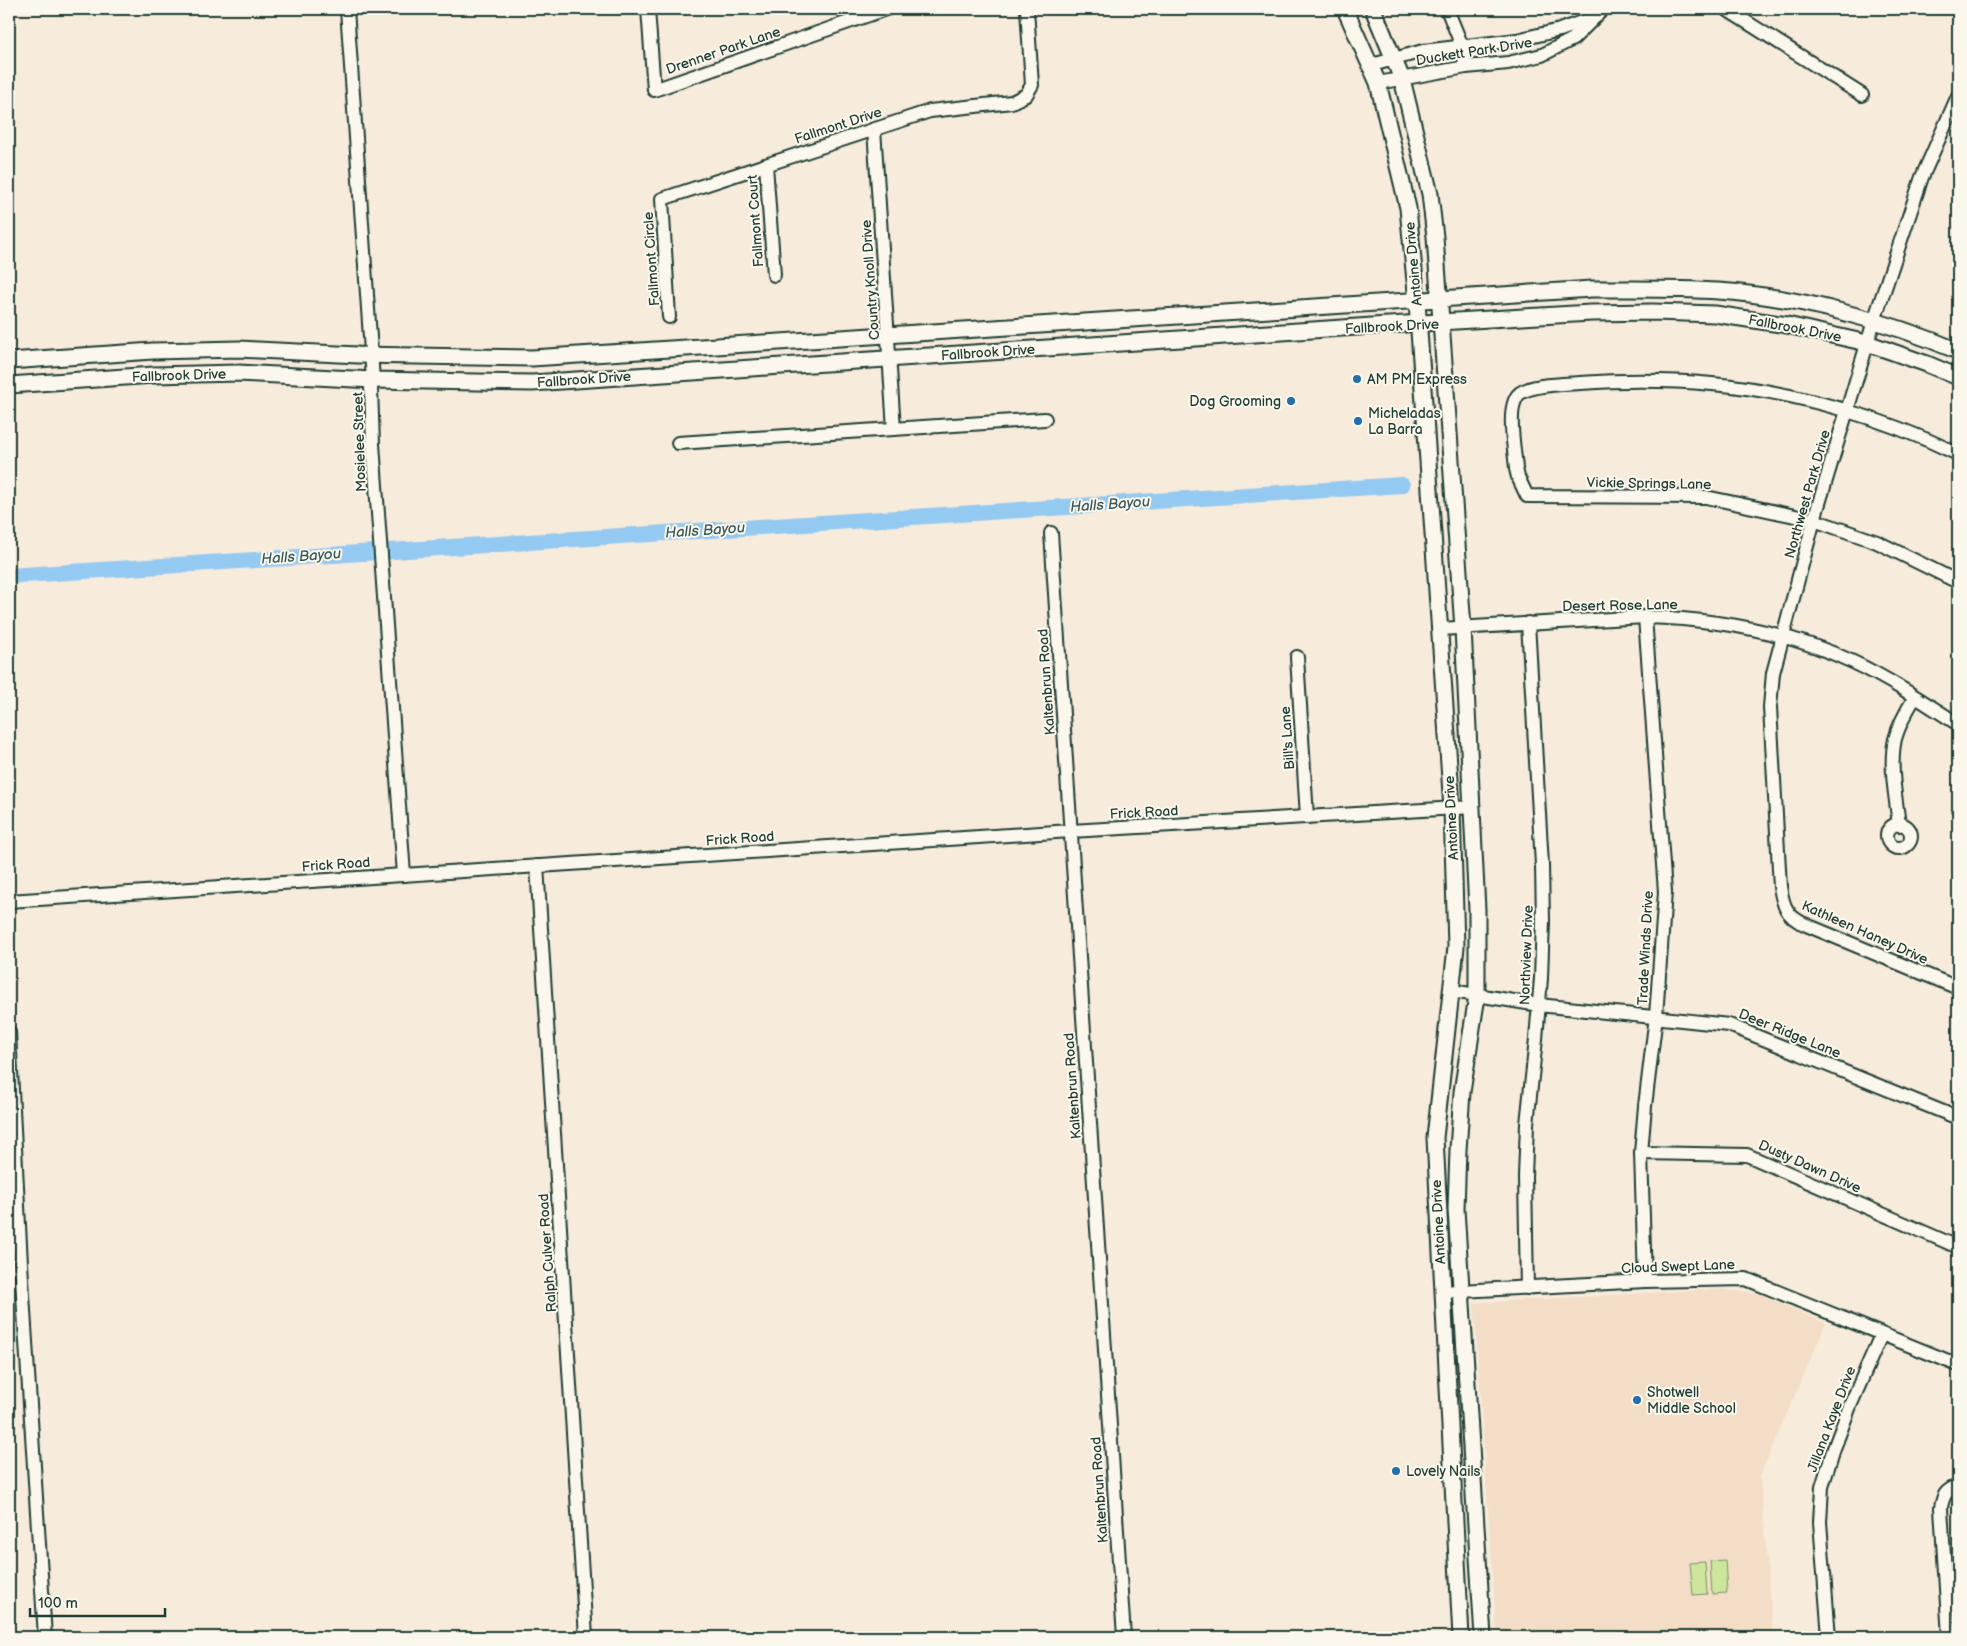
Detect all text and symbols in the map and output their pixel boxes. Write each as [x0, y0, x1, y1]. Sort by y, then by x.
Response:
street label: Drenner Park Lane [664, 23, 783, 78]
street label: Duckett Park Drive [1415, 34, 1533, 69]
street label: Fallmont Drive [792, 103, 884, 148]
street label: Fallmont Court [744, 173, 767, 268]
street label: Fallmont Circle [640, 211, 663, 307]
street label: Country Knoll Drive [858, 219, 883, 341]
street label: Antoine Drive [1401, 221, 1426, 307]
street label: Fallbrook Drive [1747, 311, 1843, 346]
street label: Fallbrook Drive [1345, 316, 1440, 337]
street label: Fallbrook Drive [940, 341, 1036, 364]
street label: Fallbrook Drive [132, 365, 226, 386]
street label: Fallbrook Drive [536, 368, 632, 391]
place label: AM PM Express [1367, 371, 1467, 388]
marker: AM PM Express [1351, 373, 1363, 385]
street label: Mosielee Street [349, 391, 370, 492]
place label: Dog Grooming [1189, 393, 1281, 410]
marker: Dog Grooming [1285, 395, 1297, 407]
place label: Micheladas La Barra [1368, 405, 1441, 438]
marker: Micheladas La Barra [1352, 415, 1364, 427]
street label: Northwest Park Drive [1781, 428, 1834, 560]
street label: Vickie Springs Lane [1587, 474, 1711, 493]
water label: Halls Bayou [1069, 492, 1151, 517]
water label: Halls Bayou [664, 518, 746, 543]
water label: Halls Bayou [260, 544, 342, 569]
street label: Desert Rose Lane [1562, 596, 1678, 615]
street label: Kaltenbrun Road [1034, 628, 1059, 736]
street label: Bill's Lane [1277, 706, 1298, 770]
street label: Antoine Drive [1441, 775, 1462, 861]
street label: Frick Road [1109, 802, 1179, 823]
street label: Frick Road [705, 828, 775, 849]
street label: Frick Road [301, 854, 371, 875]
street label: Trade Winds Drive [1634, 890, 1657, 1006]
street label: Kathleen Haney Drive [1799, 897, 1931, 968]
street label: Northview Drive [1516, 905, 1537, 1005]
street label: Deer Ridge Lane [1736, 1005, 1843, 1062]
street label: Kaltenbrun Road [1060, 1032, 1085, 1140]
street label: Dusty Dawn Drive [1756, 1136, 1864, 1197]
street label: Antoine Drive [1428, 1179, 1449, 1265]
street label: Ralph Culver Road [535, 1193, 560, 1313]
street label: Cloud Swept Lane [1621, 1256, 1735, 1277]
street label: Jillana Kaye Drive [1804, 1364, 1859, 1474]
place label: Shotwell Middle School [1647, 1384, 1736, 1417]
marker: Shotwell Middle School [1631, 1394, 1643, 1406]
street label: Kaltenbrun Road [1087, 1436, 1112, 1544]
place label: Lovely Nails [1406, 1463, 1481, 1480]
marker: Lovely Nails [1390, 1465, 1402, 1477]
scale bar [30, 1586, 165, 1618]
text: 100 m [38, 1594, 78, 1613]

